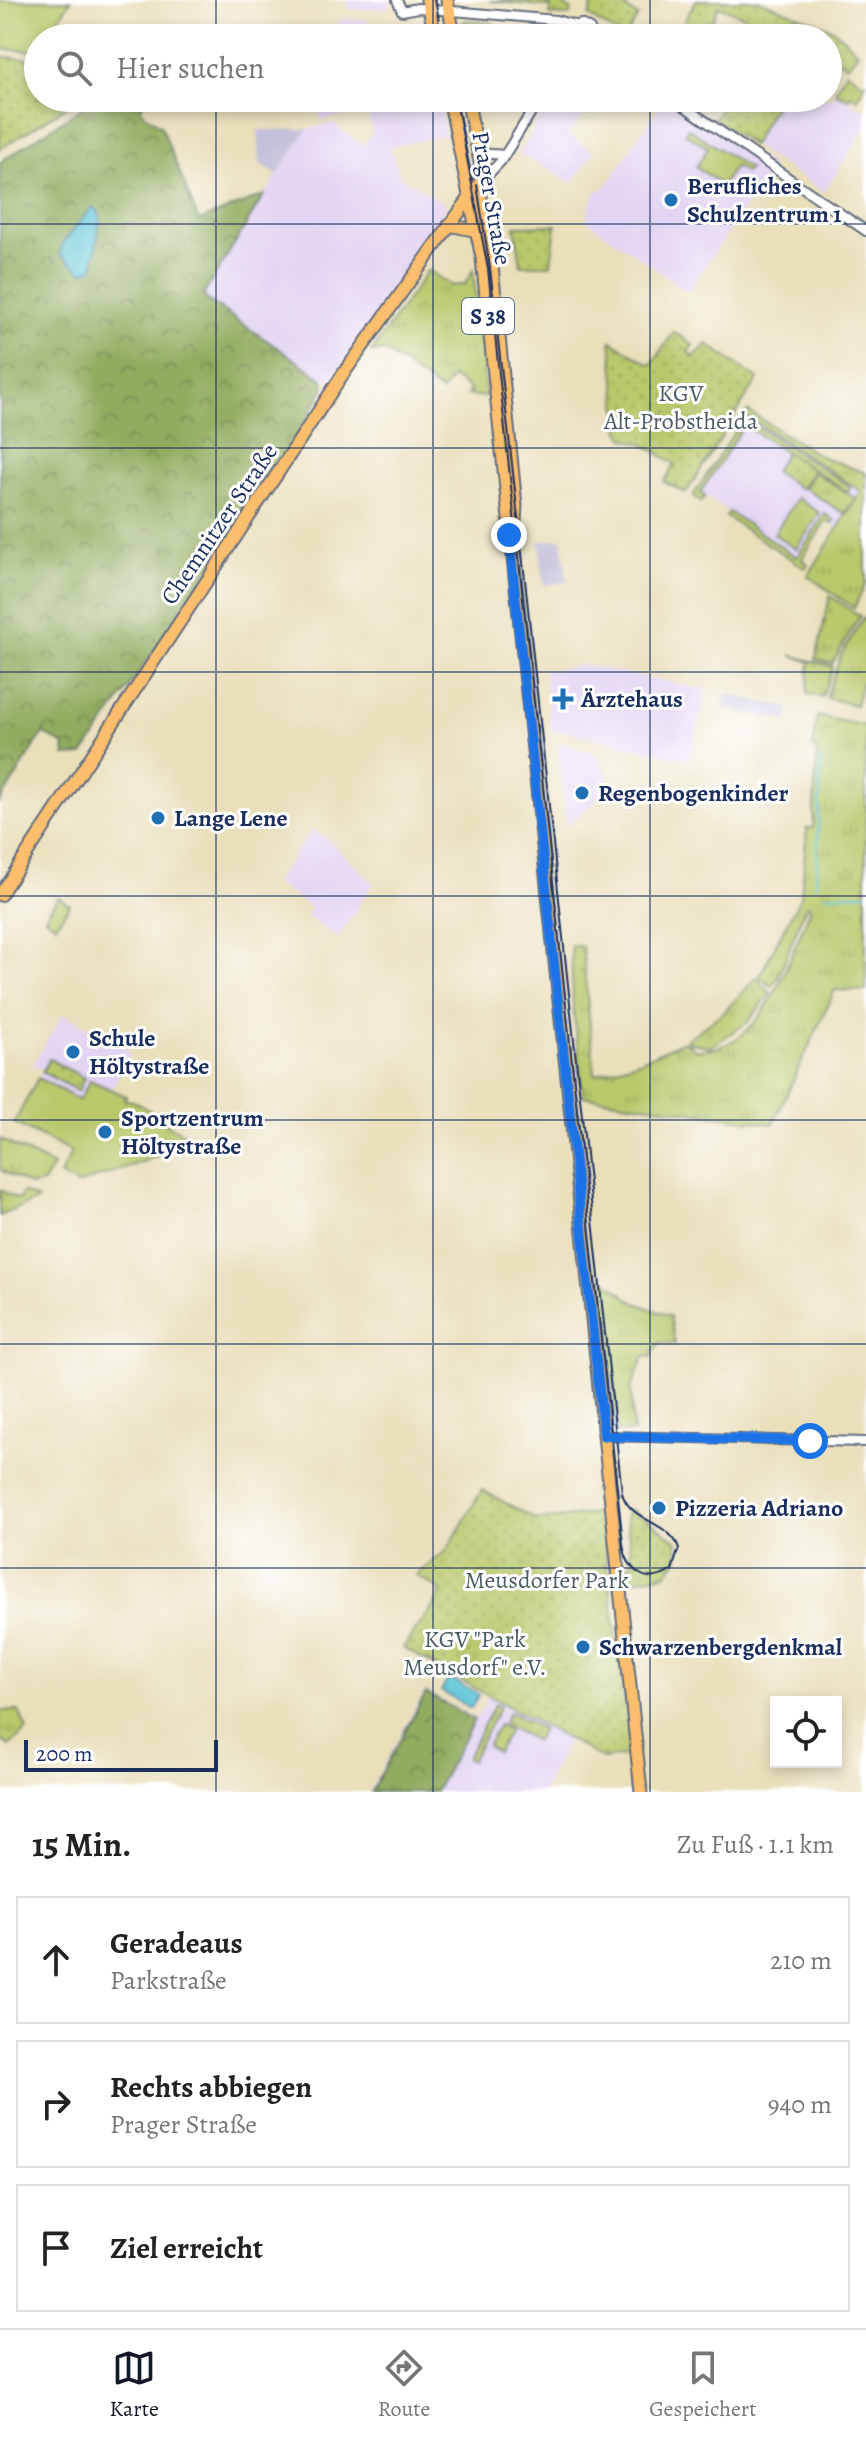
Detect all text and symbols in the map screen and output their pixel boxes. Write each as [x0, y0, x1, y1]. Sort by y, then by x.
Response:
search box [24, 24, 842, 112]
icon: search [52, 46, 96, 90]
text: Hier suchen [116, 48, 265, 88]
street label: Prager Straße [464, 128, 520, 268]
place label: Berufliches Schulzentrum 1 [687, 170, 842, 230]
marker: Berufliches Schulzentrum 1 [662, 191, 680, 209]
road number: S 38 [462, 298, 514, 334]
park label: KGV Alt-Probstheida [603, 377, 759, 437]
street label: Chemnitzer Straße [153, 437, 285, 611]
route end [491, 517, 527, 553]
place label: Ärztehaus [580, 683, 683, 715]
marker: Ärztehaus [552, 688, 574, 710]
place label: Regenbogenkinder [598, 777, 789, 809]
marker: Regenbogenkinder [573, 784, 591, 802]
place label: Lange Lene [174, 802, 288, 834]
marker: Lange Lene [149, 809, 167, 827]
place label: Schule Höltystraße [89, 1022, 209, 1082]
marker: Schule Höltystraße [64, 1043, 82, 1061]
place label: Sportzentrum Höltystraße [121, 1102, 264, 1162]
marker: Sportzentrum Höltystraße [96, 1123, 114, 1141]
route start [792, 1423, 828, 1459]
place label: Pizzeria Adriano [675, 1492, 843, 1524]
marker: Pizzeria Adriano [650, 1499, 668, 1517]
park label: Meusdorfer Park [465, 1564, 629, 1596]
park label: KGV "Park Meusdorf" e.V. [403, 1623, 547, 1683]
place label: Schwarzenbergdenkmal [599, 1631, 843, 1663]
marker: Schwarzenbergdenkmal [574, 1638, 592, 1656]
map controls [770, 1696, 842, 1768]
button: locate [770, 1696, 842, 1768]
scale bar [24, 1736, 218, 1772]
text: 200 m [36, 1739, 93, 1769]
text: 15 Min. [32, 1821, 131, 1868]
text: Zu Fuß · 1.1 km [677, 1827, 834, 1862]
text: Geradeaus [110, 1923, 243, 1963]
icon: ahead [34, 1938, 78, 1982]
text: 210 m [770, 1943, 832, 1978]
text: Parkstraße [110, 1963, 227, 1998]
text: Rechts abbiegen [110, 2067, 312, 2107]
icon: right [34, 2082, 78, 2126]
text: 940 m [768, 2087, 832, 2122]
text: Prager Straße [110, 2107, 257, 2142]
icon: arrive [34, 2226, 78, 2270]
text: Ziel erreicht [110, 2228, 263, 2268]
tab: Karte [109, 2346, 159, 2424]
tab: Route [378, 2346, 430, 2424]
tab: Gespeichert [649, 2346, 757, 2424]

